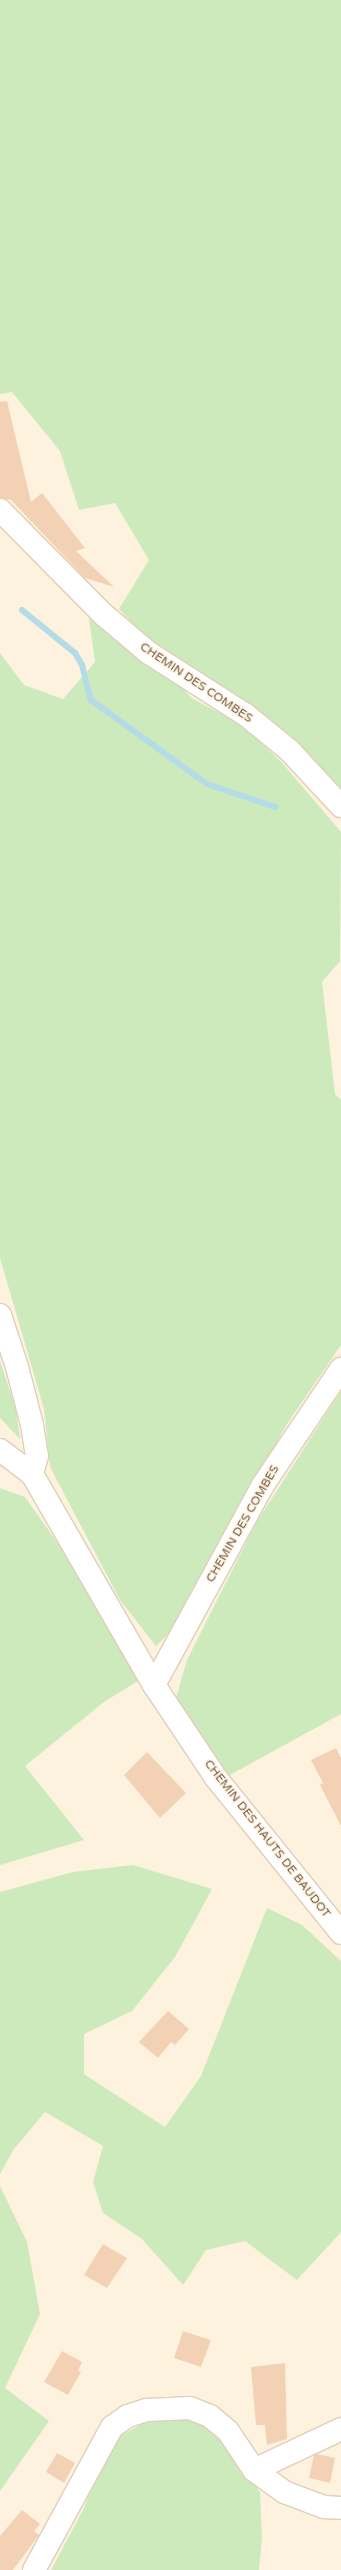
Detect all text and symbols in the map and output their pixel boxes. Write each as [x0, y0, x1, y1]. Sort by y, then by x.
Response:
street label: CHEMIN DES COMBES [137, 640, 255, 726]
street label: CHEMIN DES COMBES [204, 1463, 282, 1585]
street label: CHEMIN DES HAUTS DE BAUDOT [201, 1757, 333, 1921]

